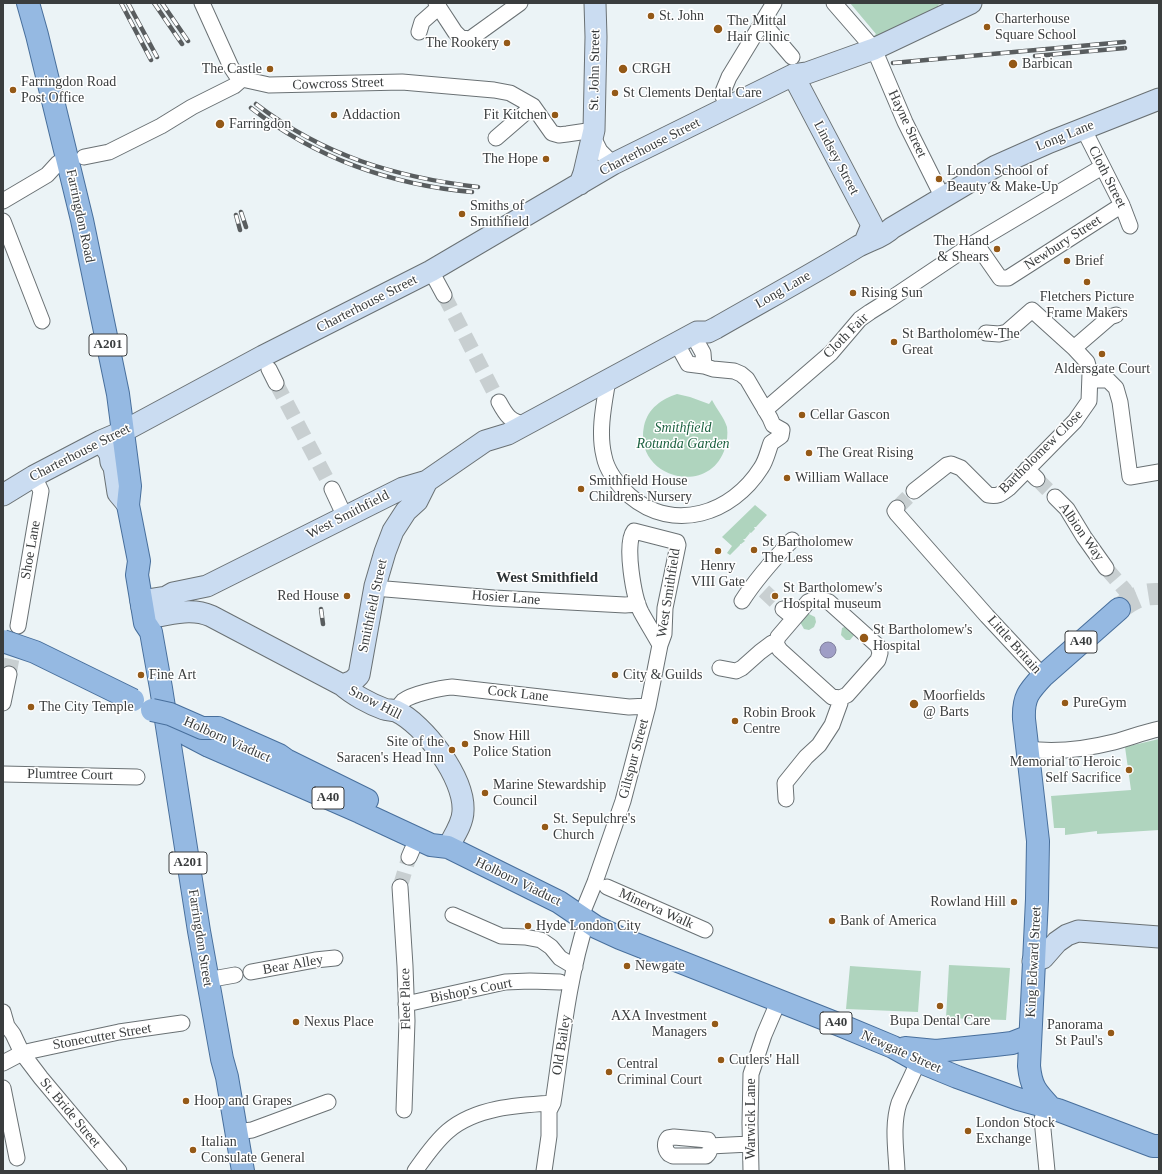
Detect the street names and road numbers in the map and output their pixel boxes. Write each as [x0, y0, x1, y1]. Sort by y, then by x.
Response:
street label: St. John Street [586, 29, 604, 111]
street label: Cowcross Street [292, 74, 384, 94]
street label: Hayne Street [884, 88, 930, 160]
street label: Charterhouse Street [597, 114, 703, 180]
street label: Long Lane [1034, 117, 1096, 155]
street label: Lindsey Street [810, 118, 862, 198]
street label: Cloth Street [1084, 143, 1130, 211]
street label: Farringdon Road [62, 168, 98, 264]
street label: Newbury Street [1021, 212, 1105, 274]
street label: Long Lane [752, 267, 814, 313]
street label: Charterhouse Street [314, 271, 420, 337]
street label: Cloth Fair [820, 310, 872, 362]
road number: A201 [89, 334, 127, 356]
street label: Bartholomew Close [996, 407, 1086, 497]
street label: Charterhouse Street [27, 420, 133, 486]
street label: West Smithfield [304, 487, 392, 543]
street label: Albion Way [1055, 499, 1107, 565]
street label: Shoe Lane [18, 519, 44, 581]
street label: West Smithfield [654, 547, 684, 639]
street label: Smithfield Street [355, 558, 391, 654]
street label: Hosier Lane [471, 587, 541, 609]
street label: Little Britain [983, 612, 1045, 678]
road number: A40 [1065, 631, 1097, 653]
street label: Cock Lane [487, 682, 549, 706]
street label: Snow Hill [346, 683, 404, 723]
street label: Holborn Viaduct [181, 713, 273, 767]
street label: Giltspur Street [615, 717, 653, 801]
street label: Plumtree Court [27, 766, 113, 784]
road number: A40 [312, 787, 344, 809]
road number: A201 [169, 852, 207, 874]
street label: Holborn Viaduct [472, 854, 564, 910]
street label: Minerva Walk [616, 885, 696, 933]
street label: Farringdon Street [184, 888, 216, 988]
street label: King Edward Street [1023, 906, 1045, 1018]
street label: Bear Alley [261, 951, 325, 979]
street label: Fleet Place [397, 968, 415, 1030]
street label: Bishop's Court [429, 975, 513, 1007]
road number: A40 [820, 1012, 852, 1034]
street label: Old Bailey [549, 1014, 575, 1076]
street label: Stonecutter Street [51, 1020, 153, 1054]
street label: Newgate Street [858, 1027, 944, 1077]
street label: St. Bride Street [36, 1075, 104, 1151]
street label: Warwick Lane [743, 1078, 759, 1160]

